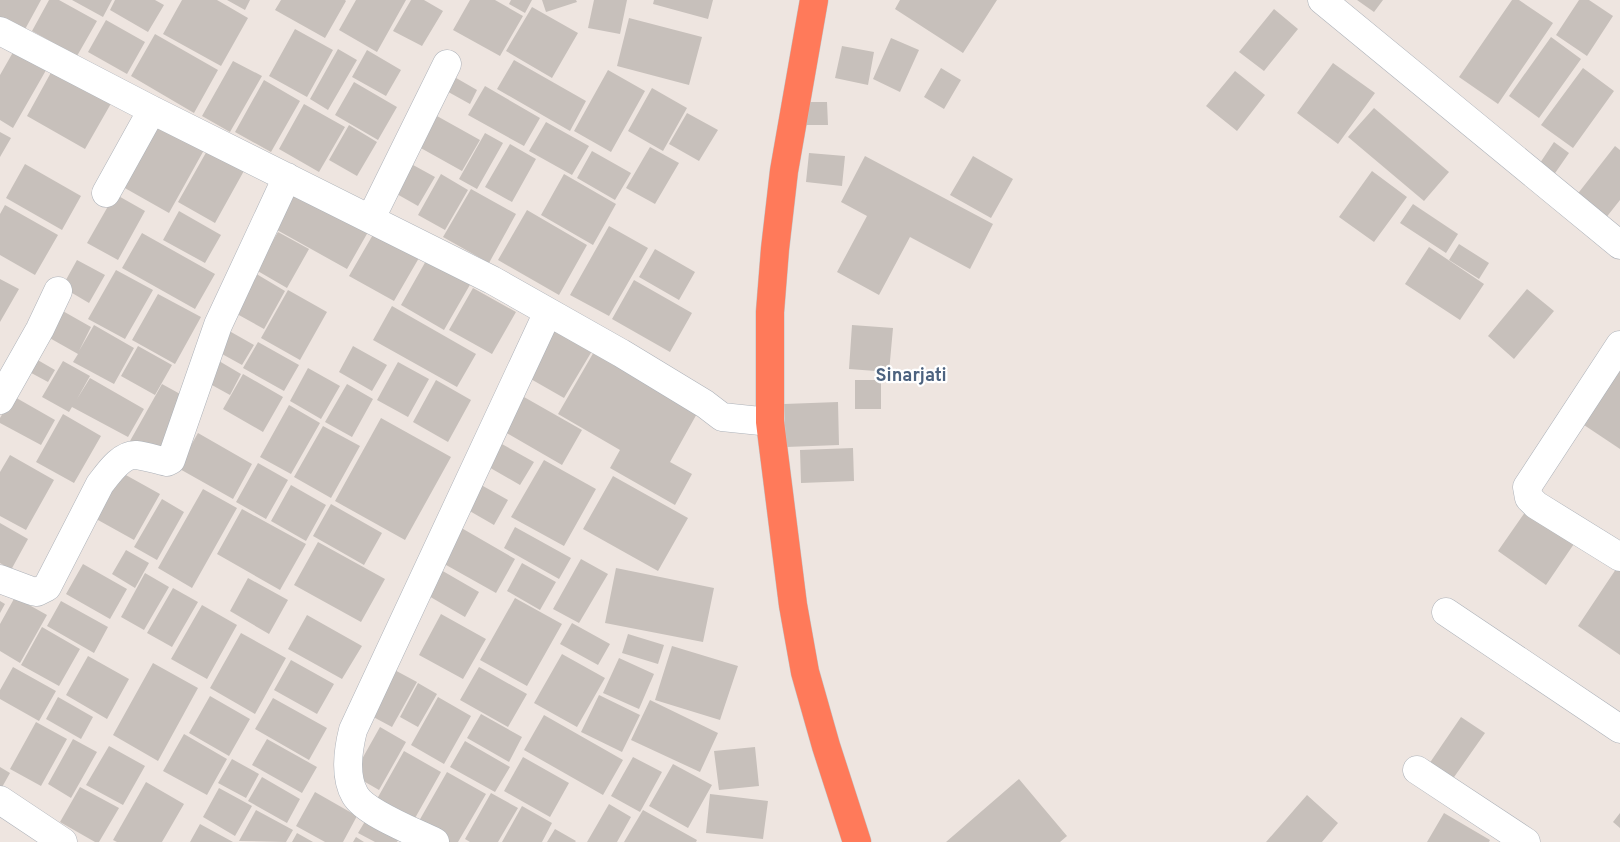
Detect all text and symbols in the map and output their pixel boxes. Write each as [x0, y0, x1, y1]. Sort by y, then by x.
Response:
district label: Sinarjati [876, 365, 947, 388]

